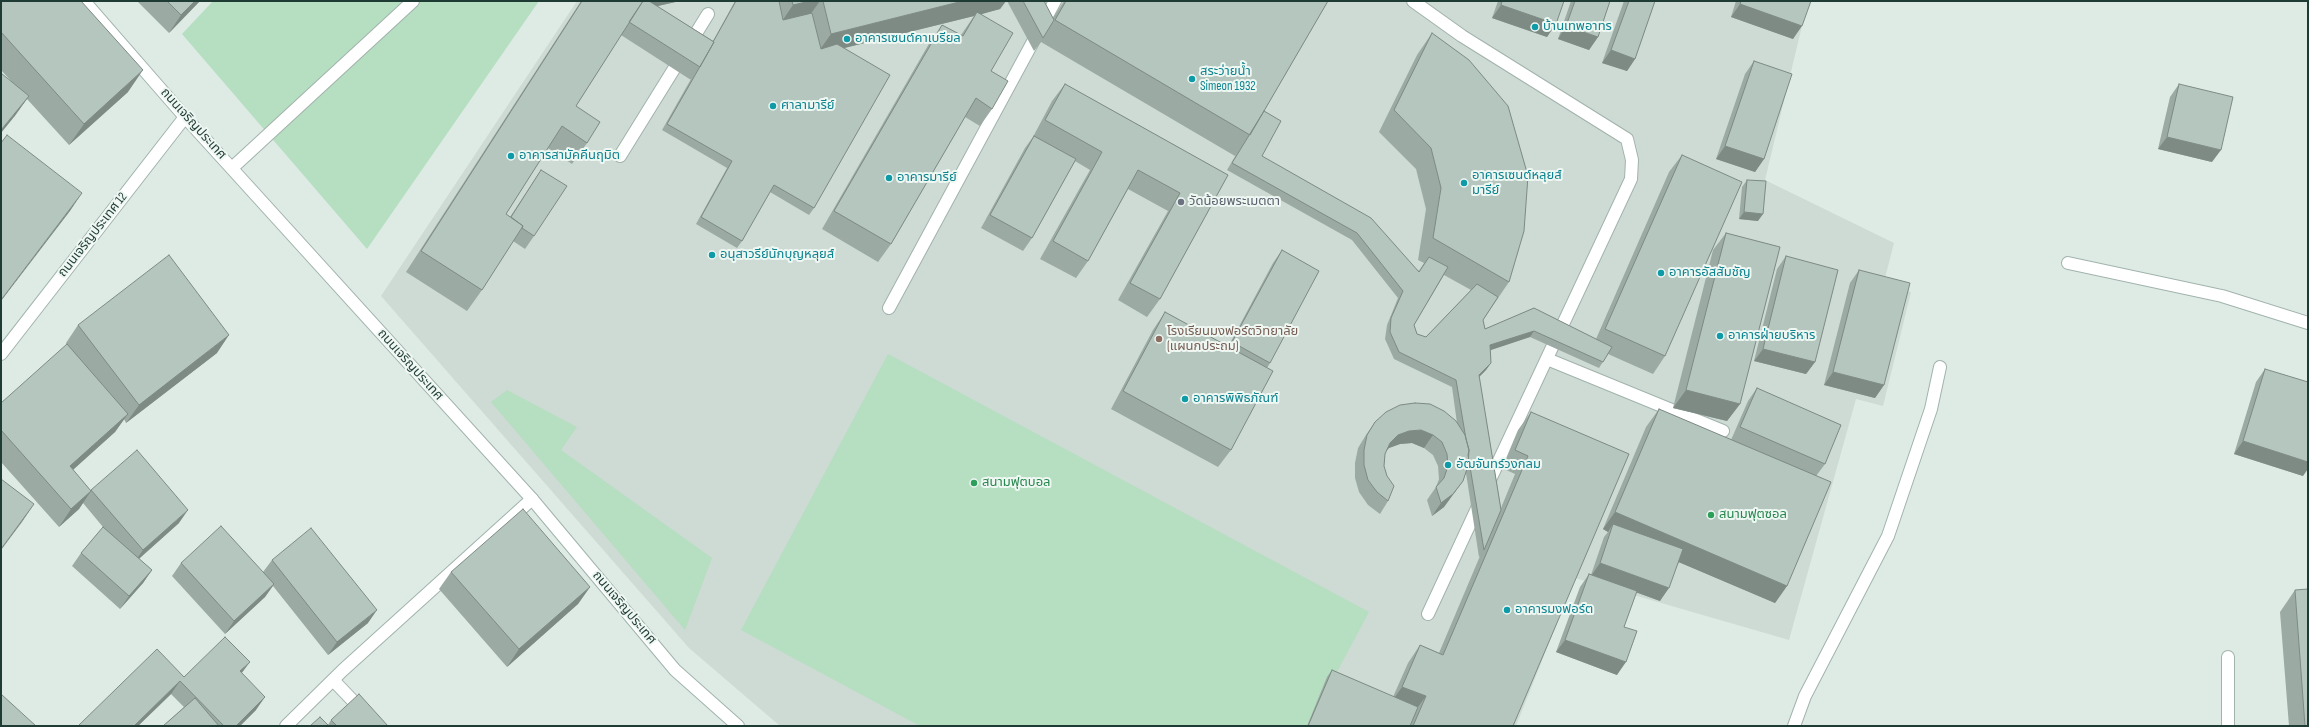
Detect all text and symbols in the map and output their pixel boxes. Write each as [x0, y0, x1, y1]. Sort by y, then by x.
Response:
place label: บ้านเทพอาทร [1543, 19, 1612, 35]
marker: บ้านเทพอาทร [1530, 22, 1540, 32]
place label: อาคารเซนต์คาเบรียล [855, 31, 961, 47]
marker: อาคารเซนต์คาเบรียล [842, 34, 852, 44]
place label: สระว่ายน้ำ Simeon 1932 [1200, 64, 1256, 95]
marker: สระว่ายน้ำ Simeon 1932 [1187, 74, 1197, 84]
street label: ถนนเจริญประเทศ [157, 85, 229, 163]
place label: ศาลามารีย์ [781, 98, 834, 114]
marker: ศาลามารีย์ [768, 101, 778, 111]
place label: อาคารสามัคคีนฤมิต [519, 148, 620, 164]
marker: อาคารสามัคคีนฤมิต [506, 151, 516, 161]
place label: อาคารเซนต์หลุยส์ มารีย์ [1472, 168, 1562, 199]
place label: อาคารมารีย์ [897, 170, 957, 186]
marker: อาคารมารีย์ [884, 173, 894, 183]
marker: อาคารเซนต์หลุยส์ มารีย์ [1459, 178, 1469, 188]
street label: ถนนเจริญประเทศ 12 [55, 190, 131, 280]
place label: วัดน้อยพระเมตตา [1189, 194, 1280, 210]
marker: วัดน้อยพระเมตตา [1176, 197, 1186, 207]
place label: อนุสาวรีย์นักบุญหลุยส์ [720, 247, 834, 263]
marker: อนุสาวรีย์นักบุญหลุยส์ [707, 250, 717, 260]
place label: อาคารอัสสัมชัญ [1669, 265, 1751, 281]
marker: อาคารอัสสัมชัญ [1656, 268, 1666, 278]
place label: โรงเรียนมงฟอร์ตวิทยาลัย (แผนกประถม) [1167, 324, 1298, 355]
street label: ถนนเจริญประเทศ [374, 326, 446, 404]
place label: อาคารฝ่ายบริหาร [1728, 328, 1815, 344]
marker: อาคารฝ่ายบริหาร [1715, 331, 1725, 341]
marker: โรงเรียนมงฟอร์ตวิทยาลัย (แผนกประถม) [1154, 334, 1164, 344]
place label: อาคารพิพิธภัณฑ์ [1193, 391, 1278, 407]
marker: อาคารพิพิธภัณฑ์ [1180, 394, 1190, 404]
place label: อัฒจันทร์วงกลม [1456, 457, 1541, 473]
marker: อัฒจันทร์วงกลม [1443, 460, 1453, 470]
place label: สนามฟุตบอล [982, 475, 1051, 491]
marker: สนามฟุตบอล [969, 478, 979, 488]
place label: สนามฟุตซอล [1719, 507, 1787, 523]
marker: สนามฟุตซอล [1706, 510, 1716, 520]
street label: ถนนเจริญประเทศ [589, 568, 659, 648]
place label: อาคารมงฟอร์ต [1515, 602, 1593, 618]
marker: อาคารมงฟอร์ต [1502, 605, 1512, 615]

